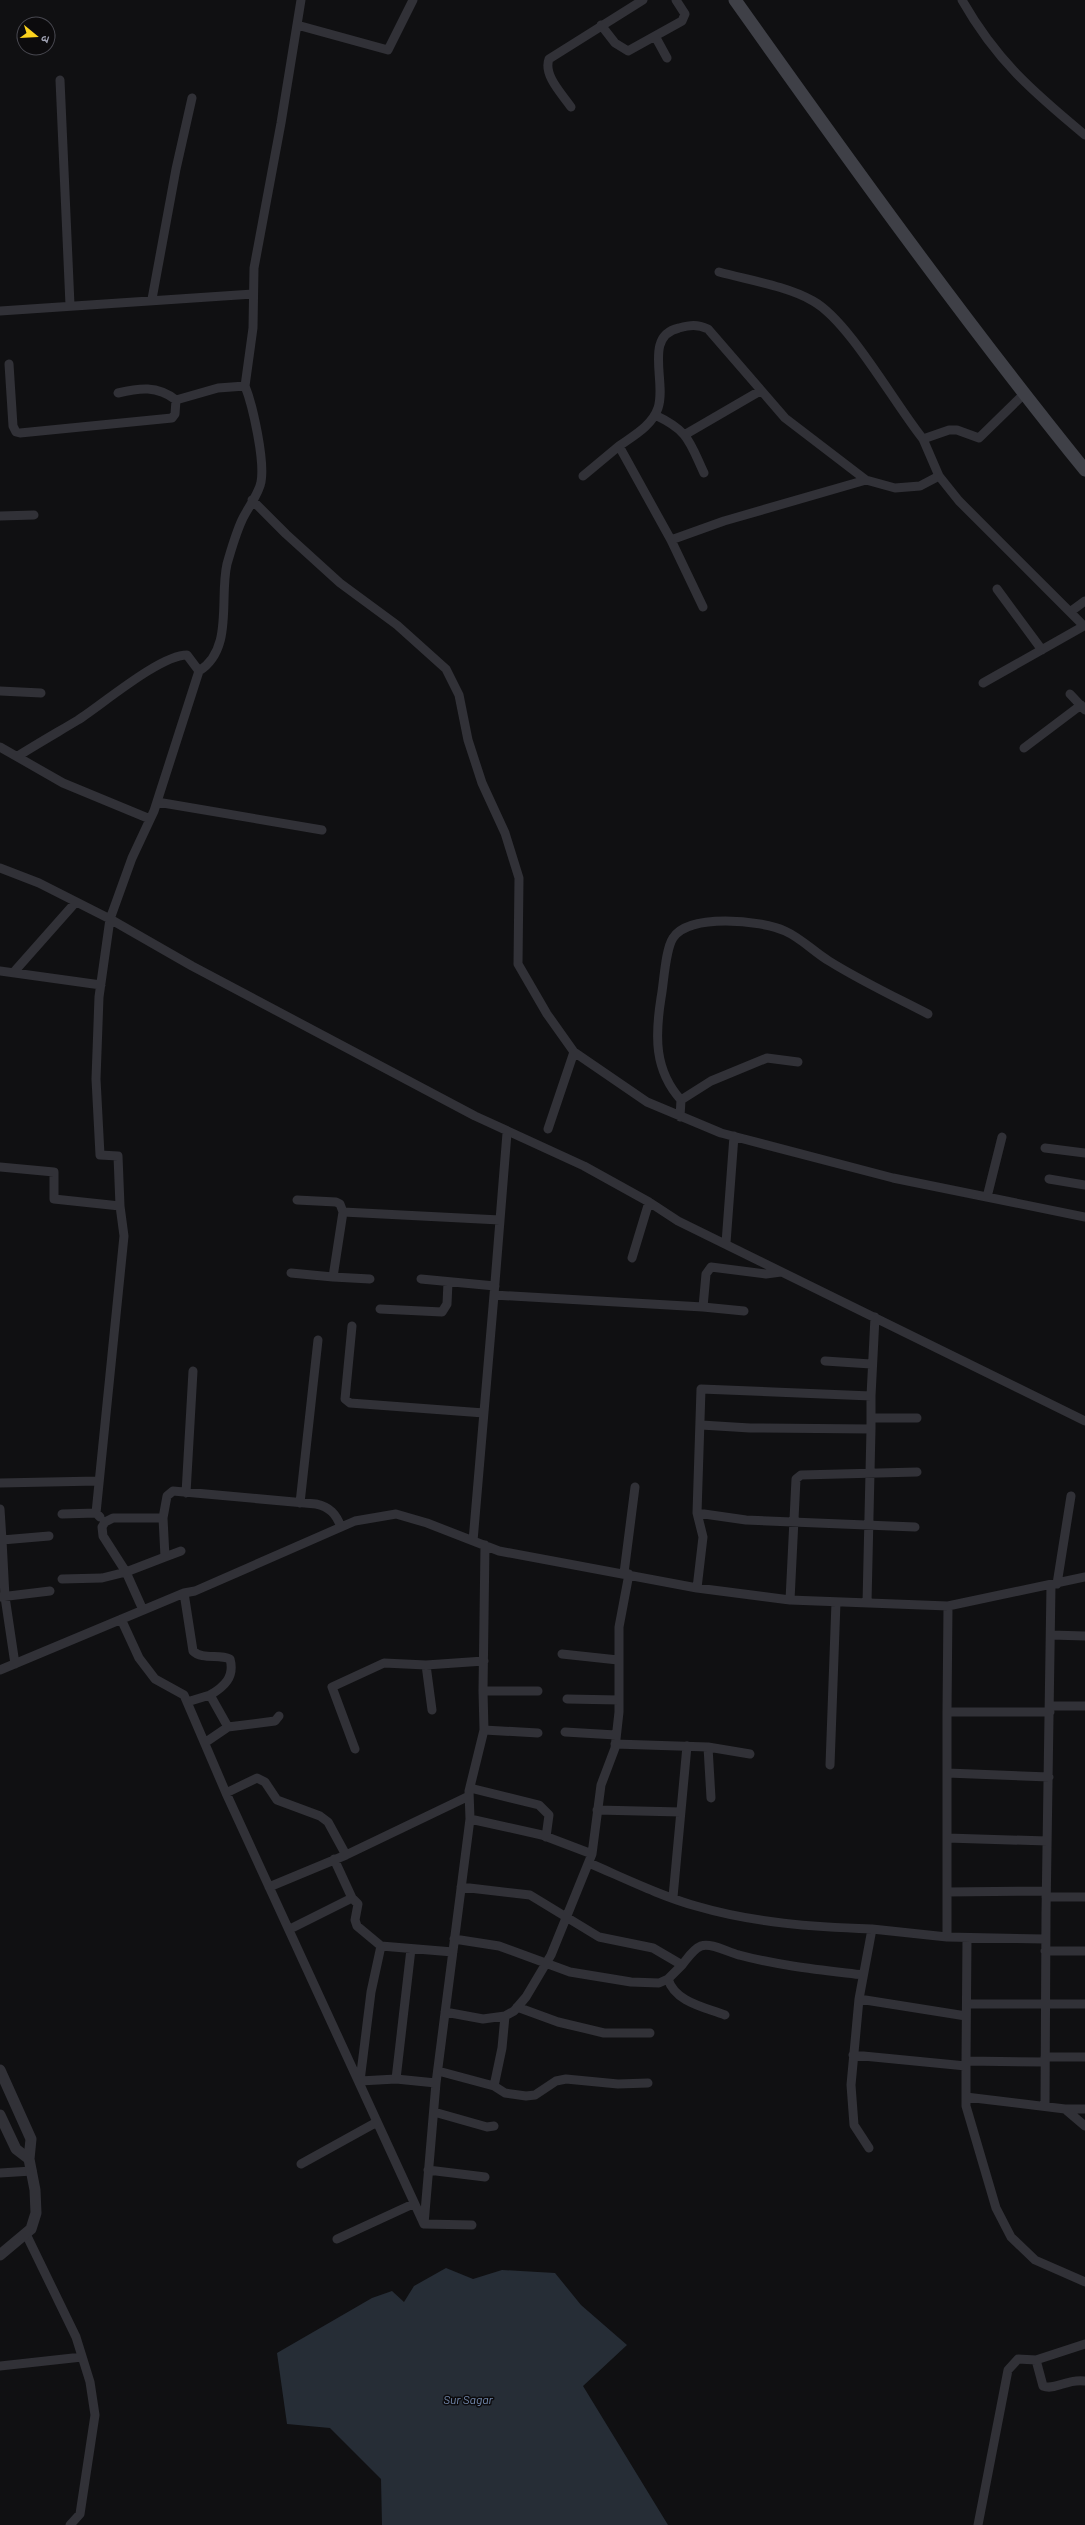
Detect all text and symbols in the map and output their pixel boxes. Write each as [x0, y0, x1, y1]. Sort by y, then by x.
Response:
north arrow [16, 16, 56, 56]
text: उ [39, 34, 53, 45]
water label: Sur Sagar [443, 2392, 494, 2406]

